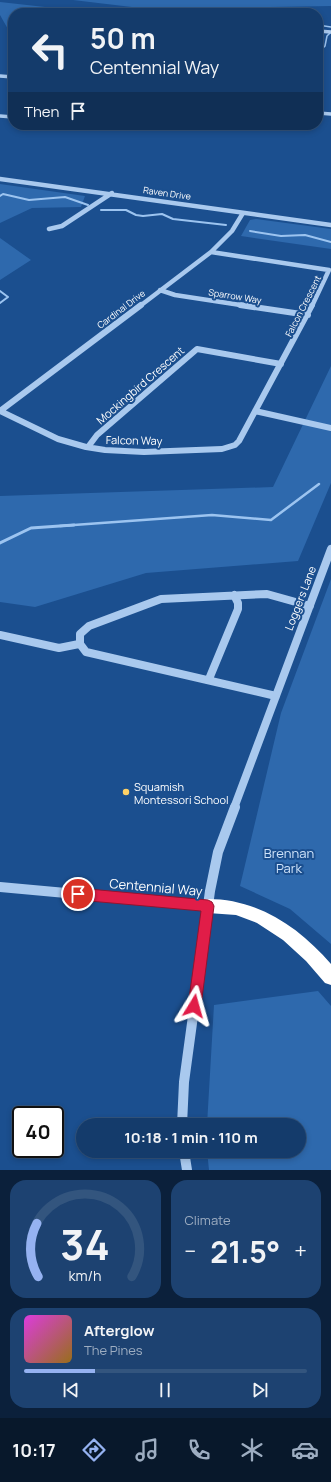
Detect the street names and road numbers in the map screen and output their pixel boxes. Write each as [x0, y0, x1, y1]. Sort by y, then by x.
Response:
street label: Raven Drive [142, 183, 192, 203]
street label: Falcon Crescent [282, 273, 324, 339]
street label: Sparrow Way [208, 285, 263, 307]
street label: Cardinal Drive [94, 287, 148, 331]
street label: Mockingbird Crescent [93, 343, 187, 427]
street label: Falcon Way [106, 432, 163, 448]
street label: Loggers Lane [281, 563, 319, 632]
street label: Centennial Way [109, 874, 203, 900]

